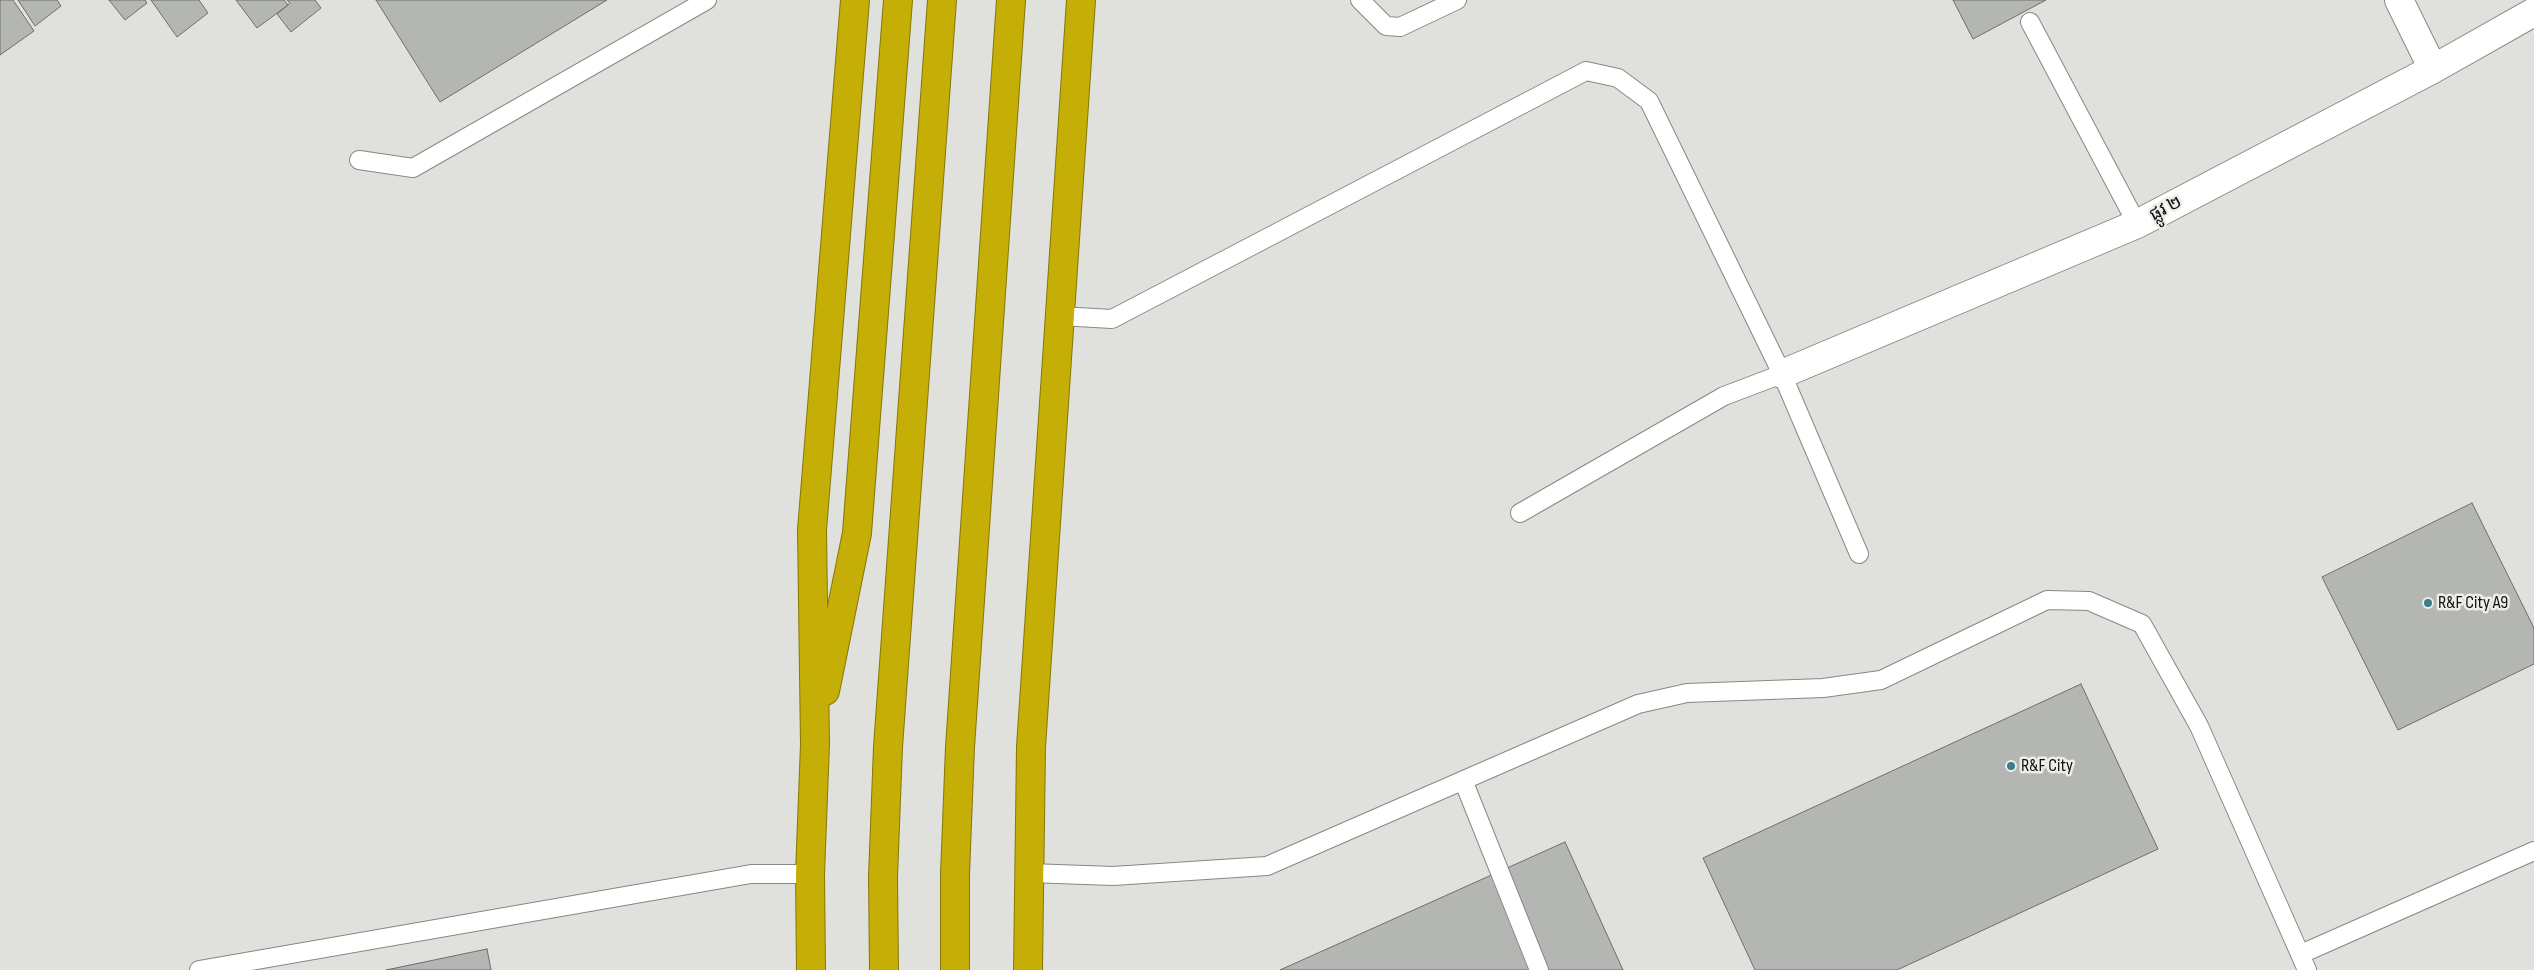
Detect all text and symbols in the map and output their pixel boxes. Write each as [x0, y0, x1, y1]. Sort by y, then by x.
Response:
street label: ផ្លូវ ២ [2146, 192, 2186, 226]
place label: R&F City A9 [2438, 592, 2508, 614]
marker: R&F City A9 [2422, 597, 2434, 609]
place label: R&F City [2021, 755, 2073, 777]
marker: R&F City [2005, 760, 2017, 772]

